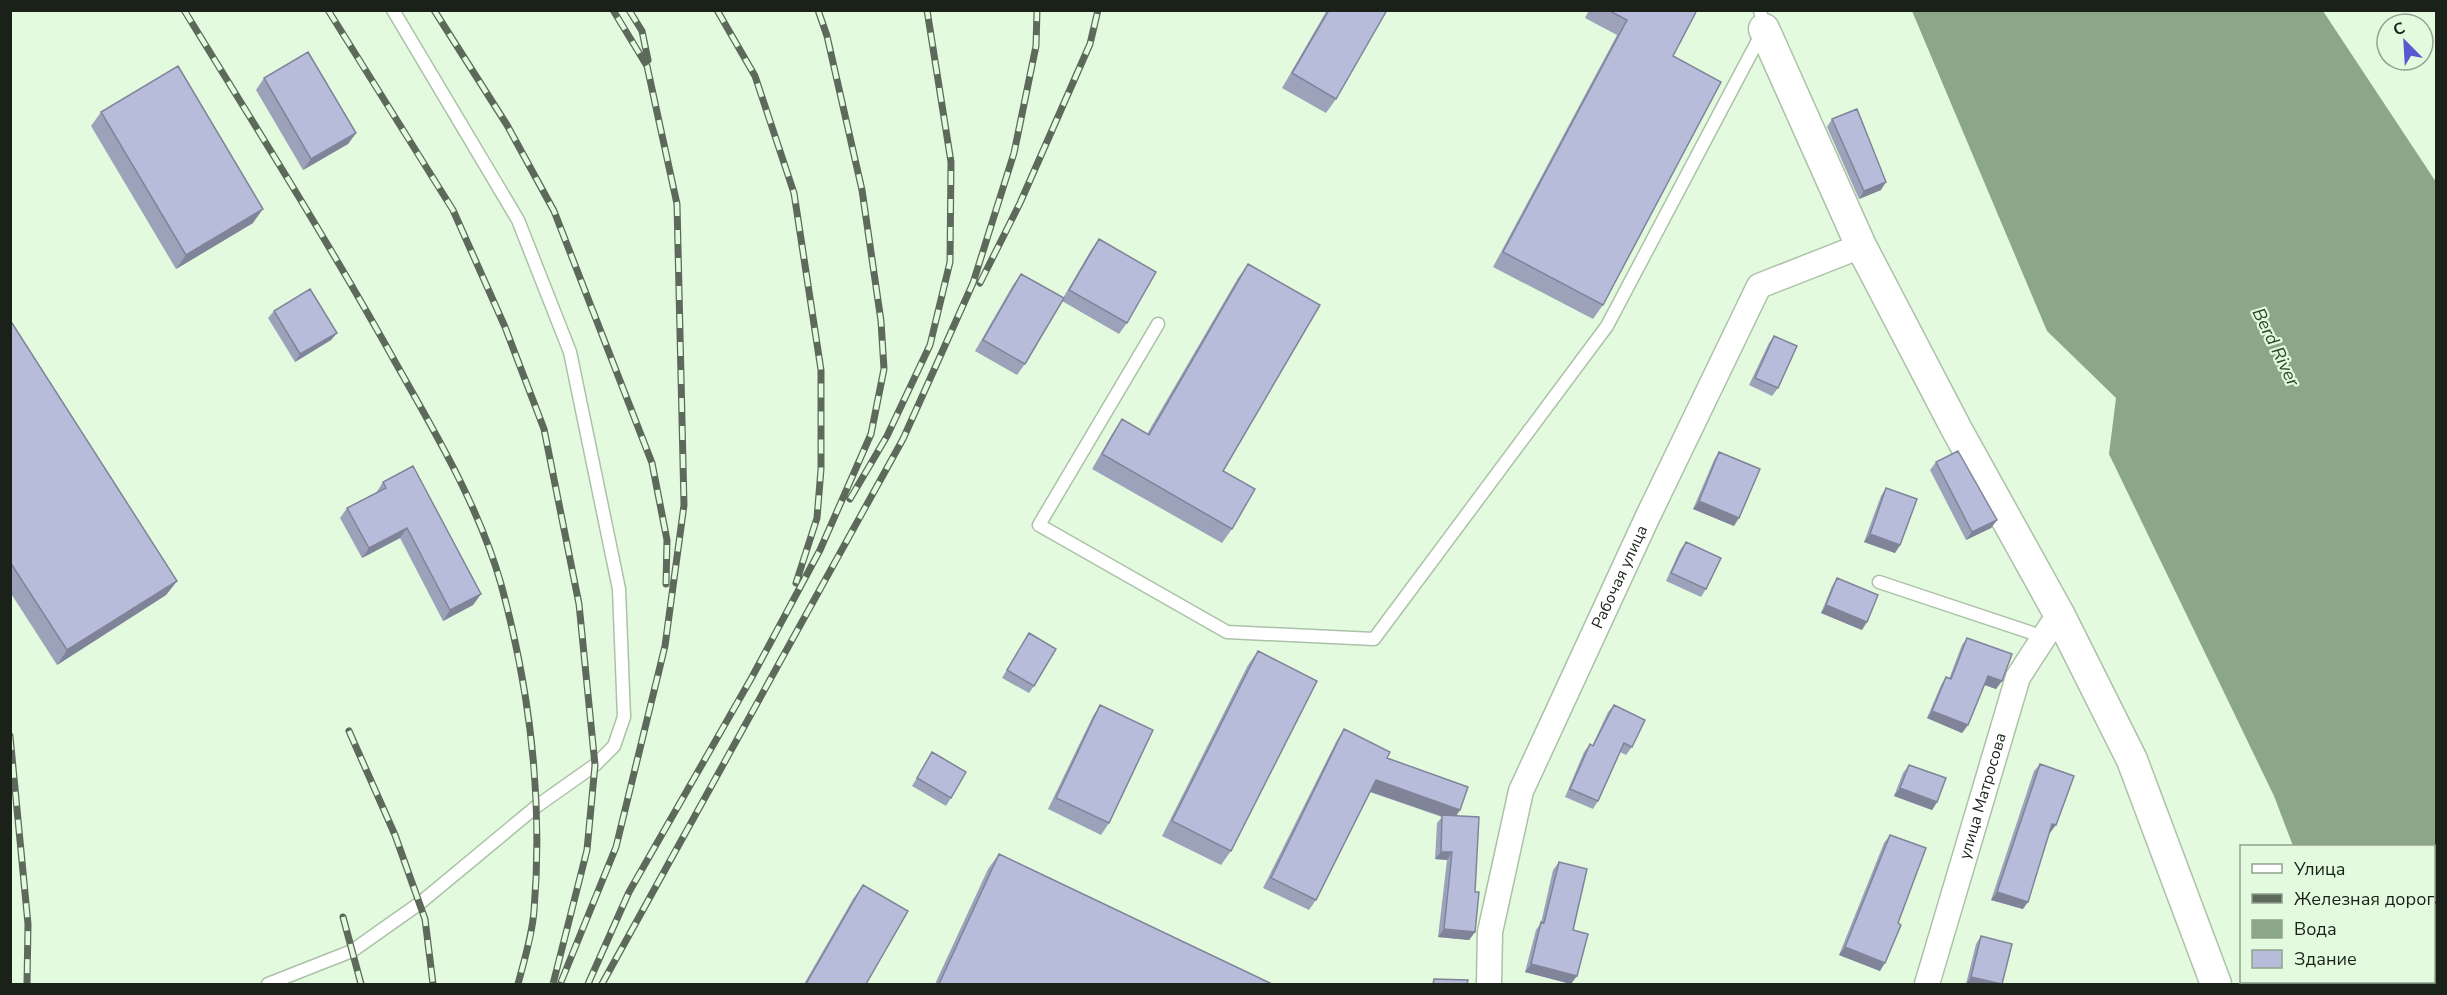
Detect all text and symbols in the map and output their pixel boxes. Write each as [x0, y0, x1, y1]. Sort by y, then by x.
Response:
north arrow [2375, 12, 2435, 72]
text: С [2390, 17, 2409, 41]
water label: Berd River [2247, 304, 2306, 391]
street label: Рабочая улица [1586, 522, 1653, 632]
street label: улица Матросова [1954, 730, 2012, 862]
legend [2240, 845, 2435, 983]
text: Улица [2293, 857, 2345, 881]
text: Железная дорога [2294, 887, 2444, 911]
text: Вода [2294, 917, 2337, 941]
text: Здание [2294, 947, 2357, 971]

